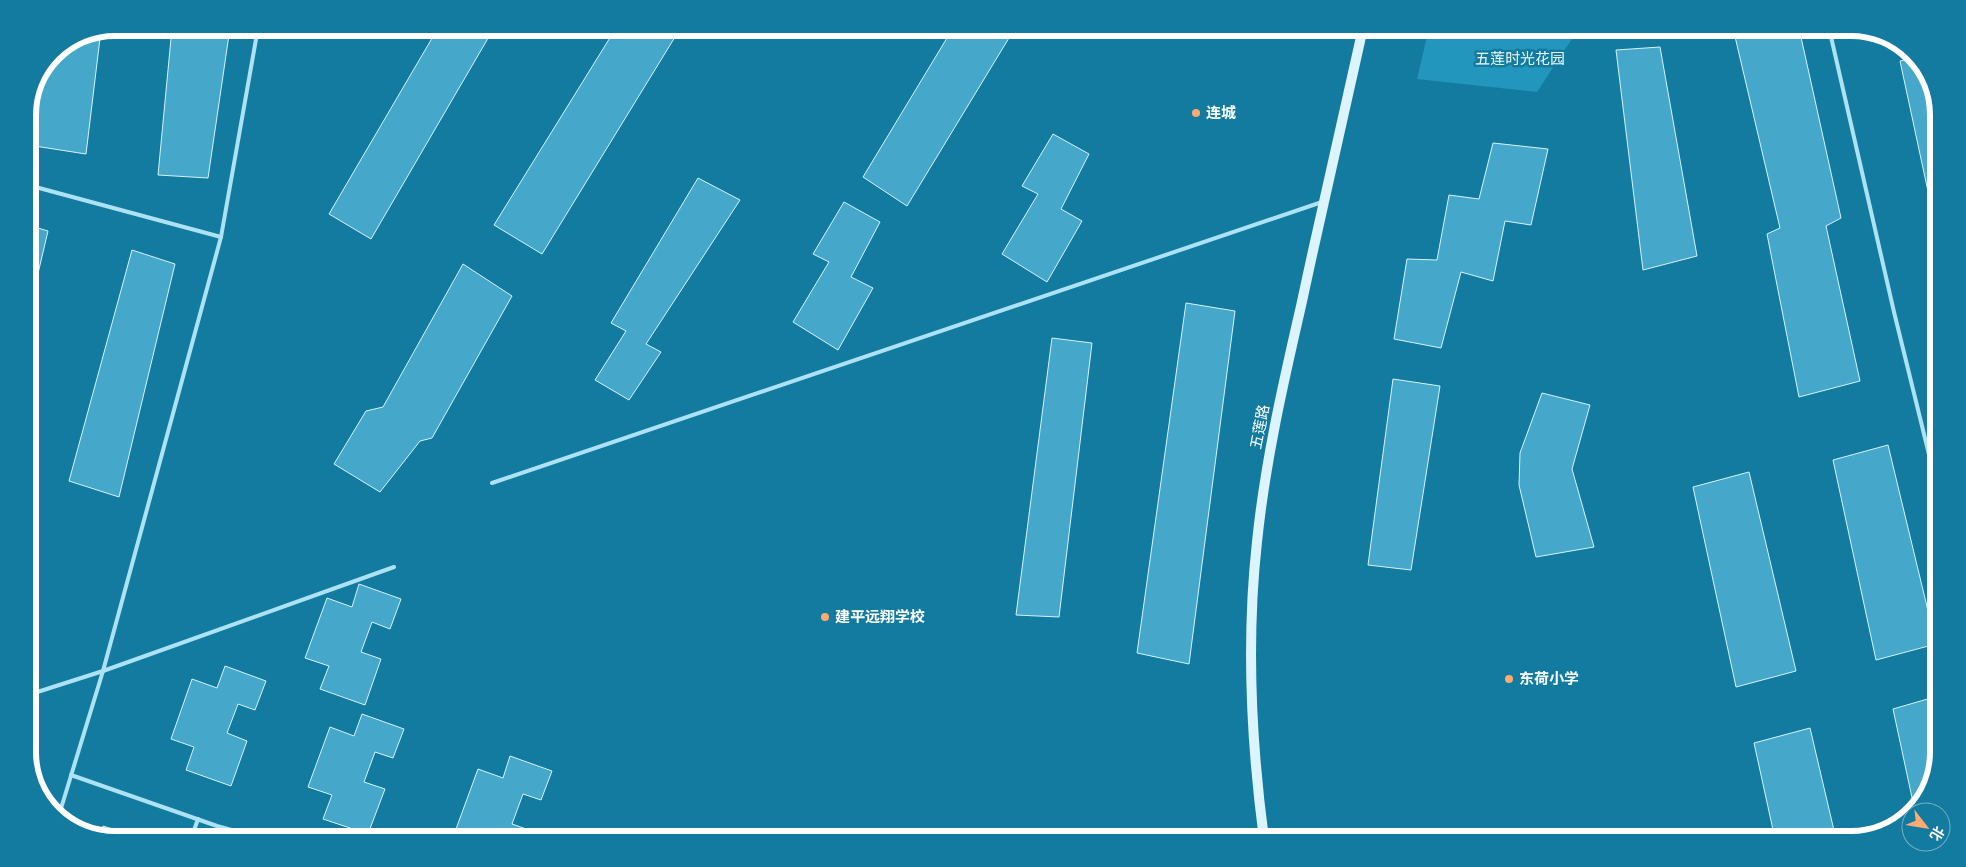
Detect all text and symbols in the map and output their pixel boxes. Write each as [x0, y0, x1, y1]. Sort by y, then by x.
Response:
park label: 五莲时光花园 [1475, 49, 1565, 67]
place label: 连城 [1206, 103, 1236, 121]
marker: 连城 [1190, 107, 1202, 119]
street label: 五莲路 [1246, 403, 1272, 451]
place label: 建平远翔学校 [835, 607, 925, 625]
marker: 建平远翔学校 [819, 611, 831, 623]
place label: 东荷小学 [1519, 669, 1579, 687]
marker: 东荷小学 [1503, 673, 1515, 685]
north arrow [1901, 802, 1951, 852]
text: 北 [1927, 824, 1948, 844]

